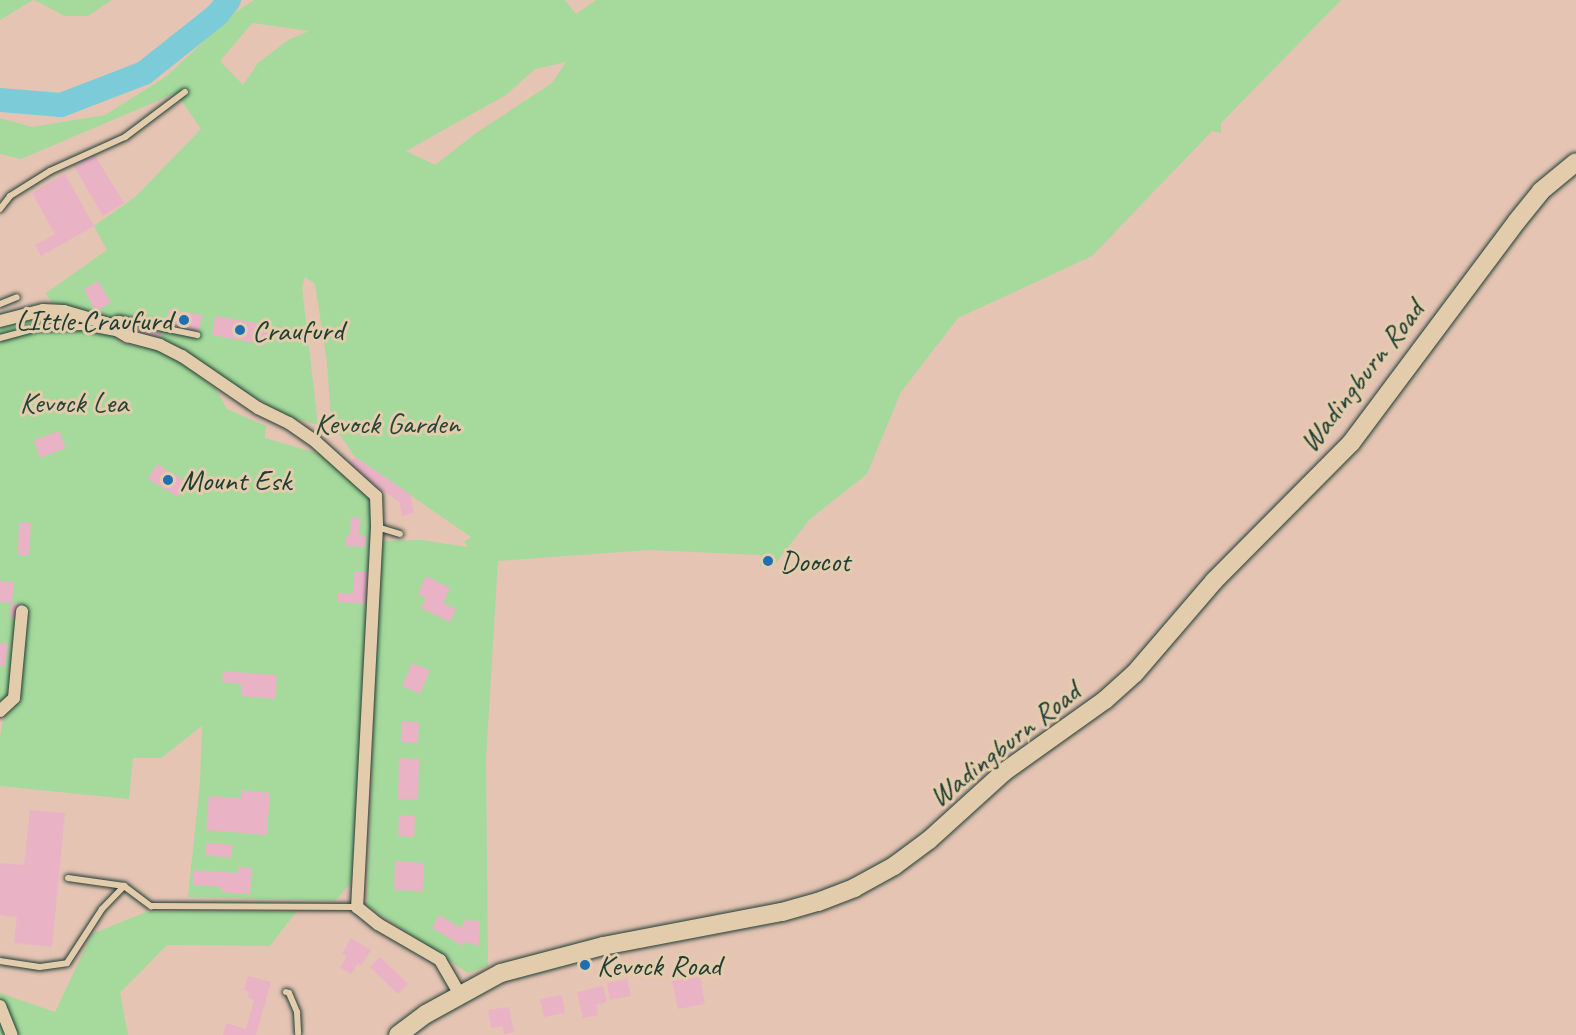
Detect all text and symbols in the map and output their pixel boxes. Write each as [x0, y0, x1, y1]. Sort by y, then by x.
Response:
street label: Wadingburn Road [1291, 293, 1431, 459]
place label: LIttle Craufurd [15, 302, 172, 338]
place label: Craufurd [252, 312, 343, 348]
marker: LIttle Craufurd [177, 313, 191, 327]
marker: Craufurd [233, 323, 247, 337]
park label: Kevock Lea [20, 384, 128, 420]
park label: Kevock Garden [314, 405, 460, 441]
place label: Mount Esk [180, 462, 291, 498]
marker: Mount Esk [161, 473, 175, 487]
place label: Doocot [780, 543, 850, 579]
marker: Doocot [761, 554, 775, 568]
street label: Wadingburn Road [921, 674, 1087, 814]
place label: Kevock Road [597, 947, 720, 983]
marker: Kevock Road [578, 958, 592, 972]

